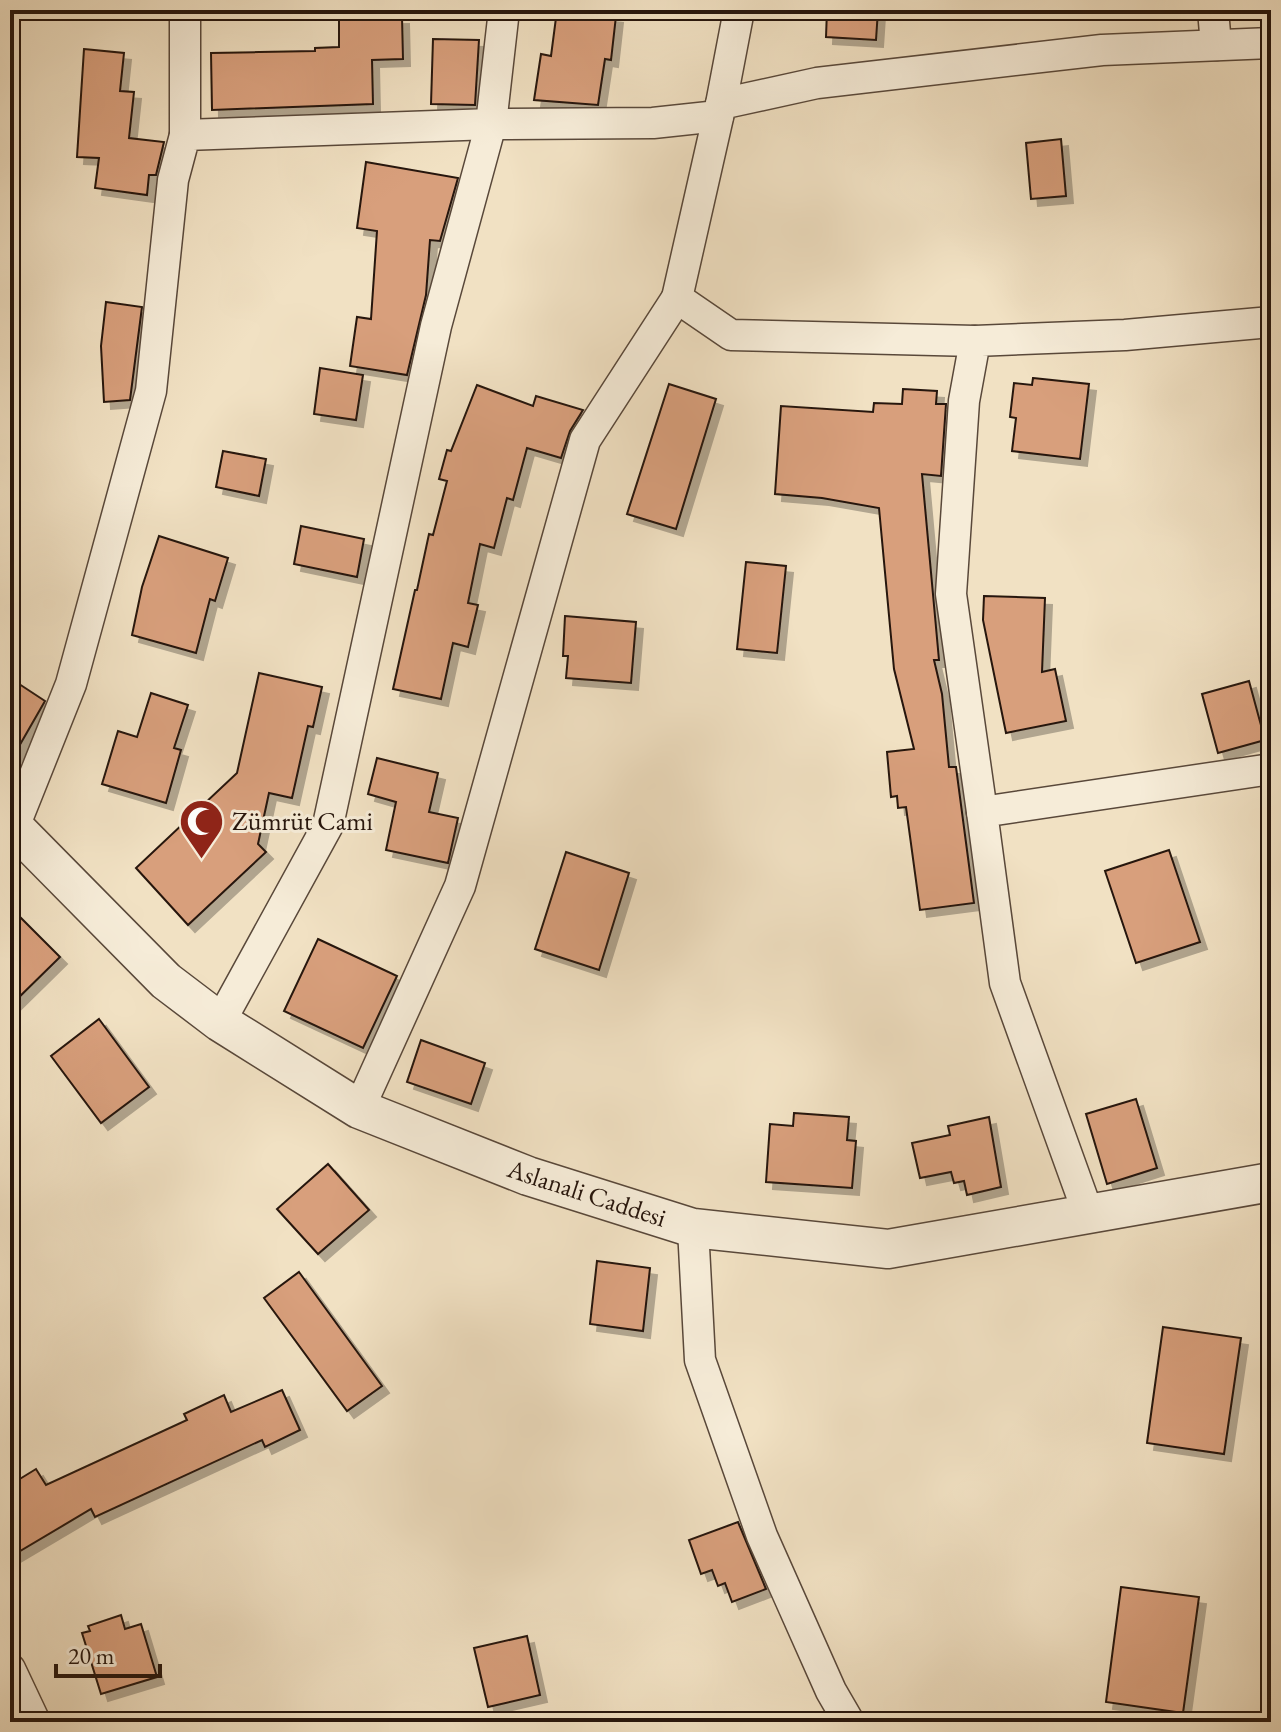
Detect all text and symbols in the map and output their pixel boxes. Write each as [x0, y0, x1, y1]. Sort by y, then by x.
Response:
mosque icon: Zümrüt Cami [177, 797, 225, 860]
place label: Zümrüt Cami [232, 804, 373, 838]
street label: Aslanali Caddesi [502, 1151, 671, 1235]
scale bar [56, 1628, 160, 1678]
text: 20 m [68, 1640, 115, 1671]

